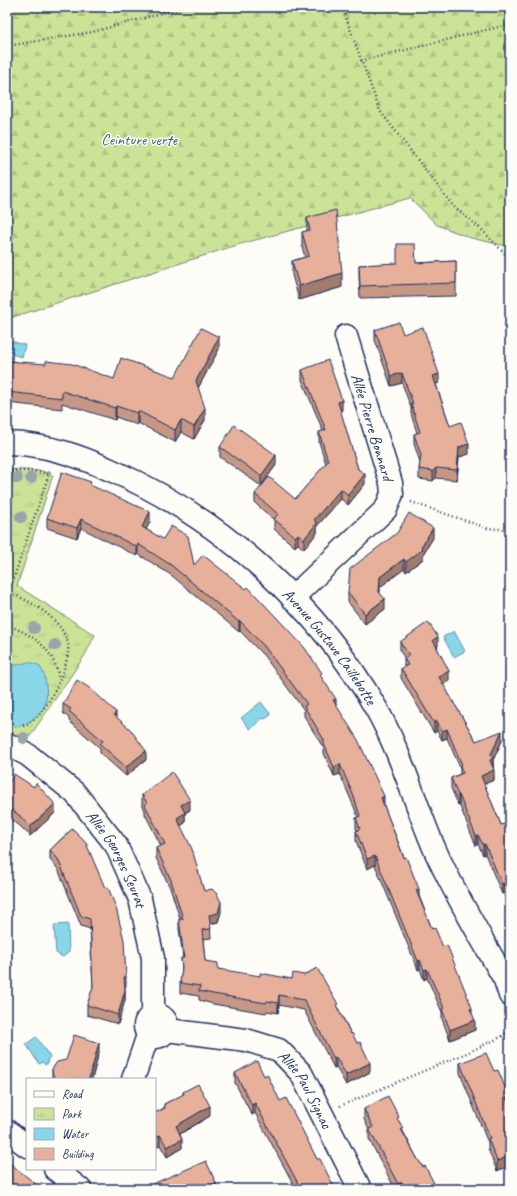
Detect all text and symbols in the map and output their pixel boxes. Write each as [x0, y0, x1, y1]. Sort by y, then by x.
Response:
park label: Ceinture verte [101, 130, 179, 150]
street label: Allée Pierre Bonnard [346, 371, 399, 486]
street label: Avenue Gustave Caillebotte [278, 584, 382, 710]
street label: Allée Georges Seurat [81, 806, 151, 911]
street label: Allée Paul Signac [273, 1046, 337, 1133]
legend [26, 1078, 156, 1170]
text: Road [62, 1086, 84, 1102]
text: Park [62, 1106, 83, 1122]
text: Water [62, 1126, 90, 1142]
text: Building [62, 1146, 94, 1162]

